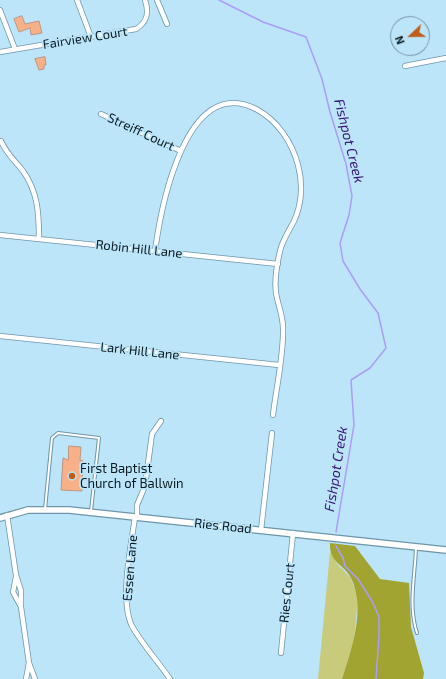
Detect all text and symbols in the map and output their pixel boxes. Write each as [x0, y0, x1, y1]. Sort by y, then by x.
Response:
north arrow [390, 16, 430, 56]
street label: Fairview Court [42, 24, 128, 52]
text: N [392, 34, 407, 46]
water label: Fishpot Creek [330, 97, 368, 185]
street label: Streiff Court [105, 110, 177, 154]
street label: Robin Hill Lane [95, 237, 183, 261]
street label: Lark Hill Lane [100, 339, 180, 363]
water label: Fishpot Creek [321, 425, 351, 513]
place label: First Baptist Church of Ballwin [80, 461, 184, 492]
marker: First Baptist Church of Ballwin [67, 471, 77, 481]
street label: Ries Road [194, 515, 252, 537]
street label: Essen Lane [119, 534, 141, 602]
street label: Ries Court [276, 562, 298, 624]

